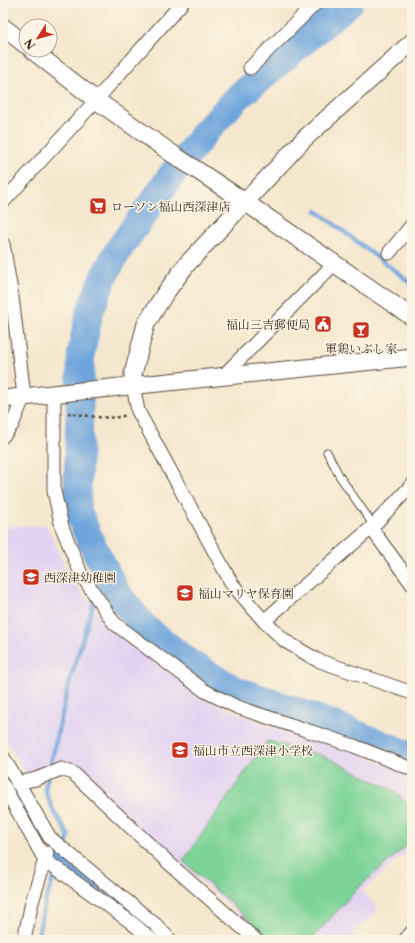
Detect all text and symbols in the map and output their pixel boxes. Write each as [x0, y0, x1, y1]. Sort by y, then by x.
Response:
north arrow [18, 18, 58, 58]
text: N [21, 36, 38, 52]
supermarket icon: ローソン福山西深津店 [88, 196, 108, 216]
place label: ローソン福山西深津店 [111, 199, 231, 214]
public building icon: 福山三吉郵便局 [313, 314, 333, 334]
place label: 福山三吉郵便局 [226, 317, 310, 332]
bar icon: 軍鶏いぶし家 [351, 320, 371, 340]
place label: 軍鶏いぶし家 [325, 341, 397, 356]
school or university icon: 西深津幼稚園 [21, 567, 41, 587]
place label: 西深津幼稚園 [44, 570, 116, 585]
school or university icon: 福山マリヤ保育園 [175, 583, 195, 603]
place label: 福山マリヤ保育園 [198, 586, 294, 601]
school or university icon: 福山市立西深津小学校 [170, 740, 190, 760]
place label: 福山市立西深津小学校 [193, 743, 313, 758]

